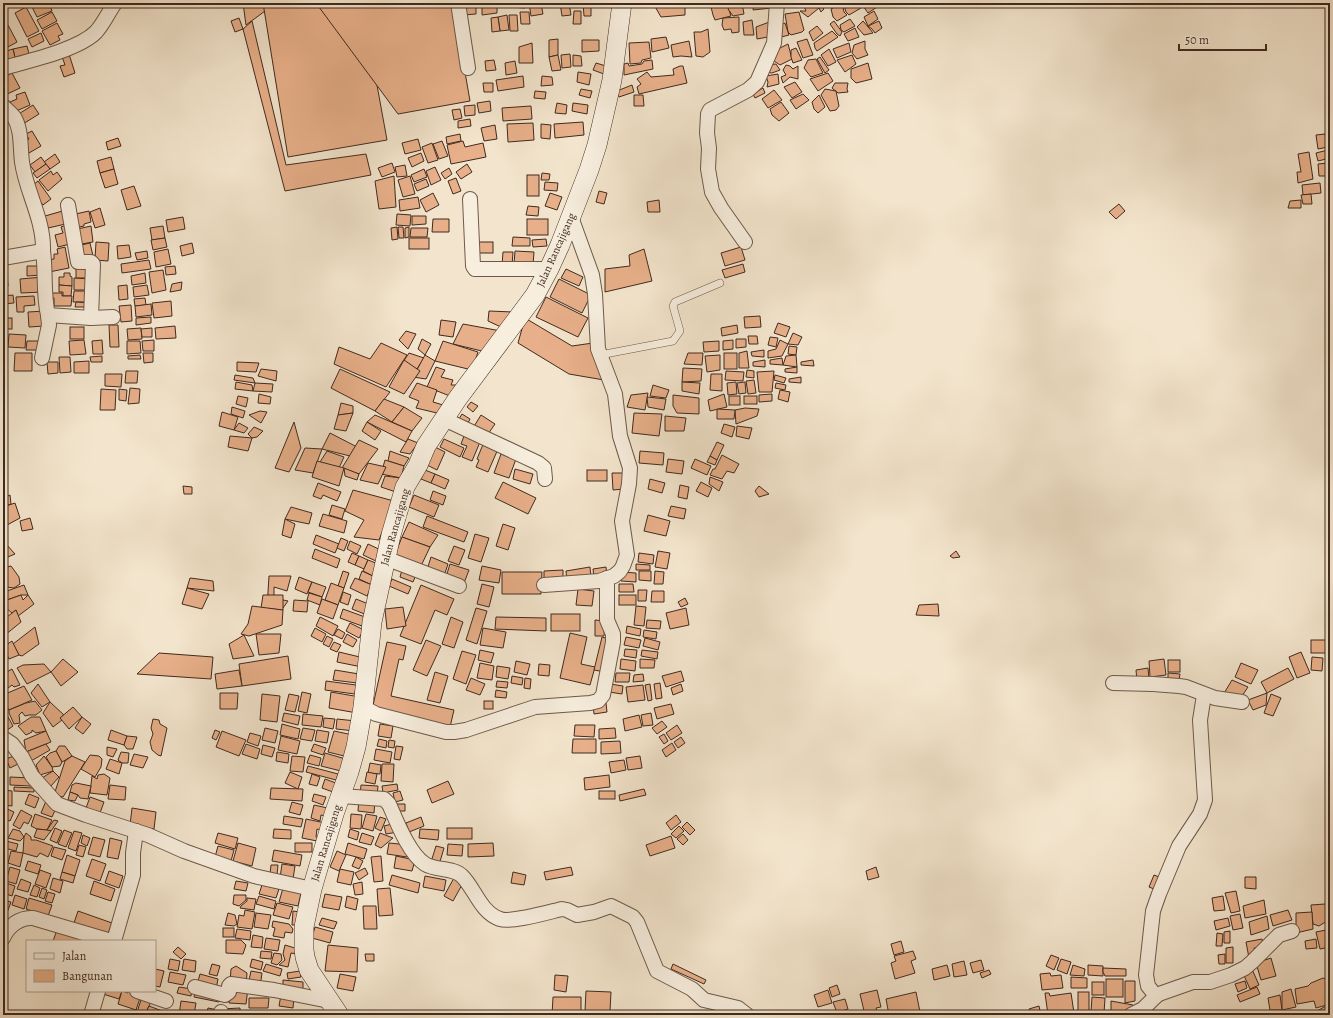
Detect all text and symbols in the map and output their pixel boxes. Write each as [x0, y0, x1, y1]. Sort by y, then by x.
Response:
scale bar [1179, 26, 1266, 52]
text: 50 m [1185, 32, 1209, 48]
street label: Jalan Rancajigang [533, 210, 579, 289]
street label: Jalan Rancajigang [377, 486, 413, 567]
street label: Jalan Rancajigang [307, 802, 345, 883]
legend [26, 940, 156, 992]
text: Jalan [62, 948, 87, 964]
text: Bangunan [62, 968, 113, 984]

